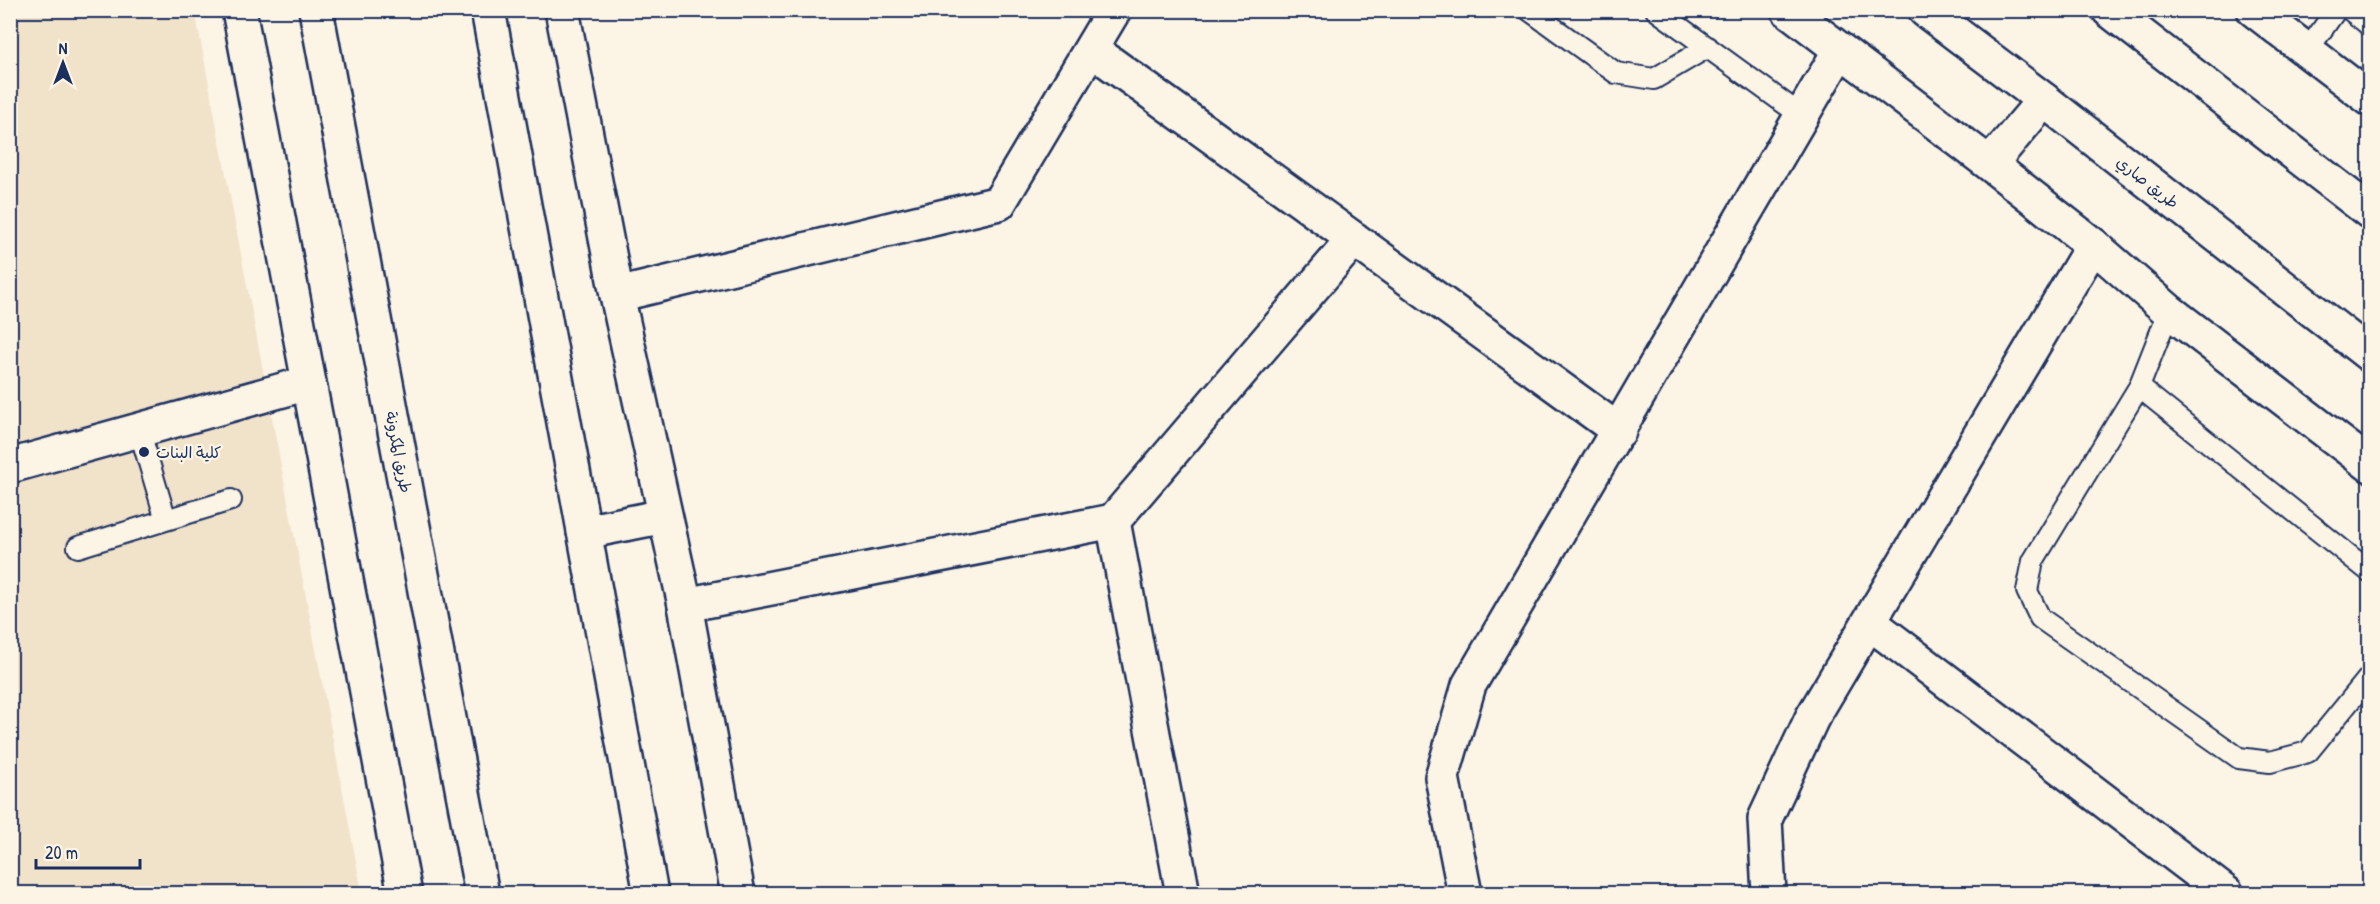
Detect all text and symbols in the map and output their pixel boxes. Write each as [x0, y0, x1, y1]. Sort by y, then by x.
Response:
north arrow [33, 33, 93, 93]
text: N [59, 37, 68, 59]
street label: طريق صاري [2112, 151, 2184, 214]
street label: طريق المكرونة [380, 409, 418, 495]
place label: كلية البنات [156, 441, 221, 463]
marker: كلية البنات [137, 445, 151, 459]
scale bar [36, 832, 140, 870]
text: 20 m [45, 840, 78, 865]

